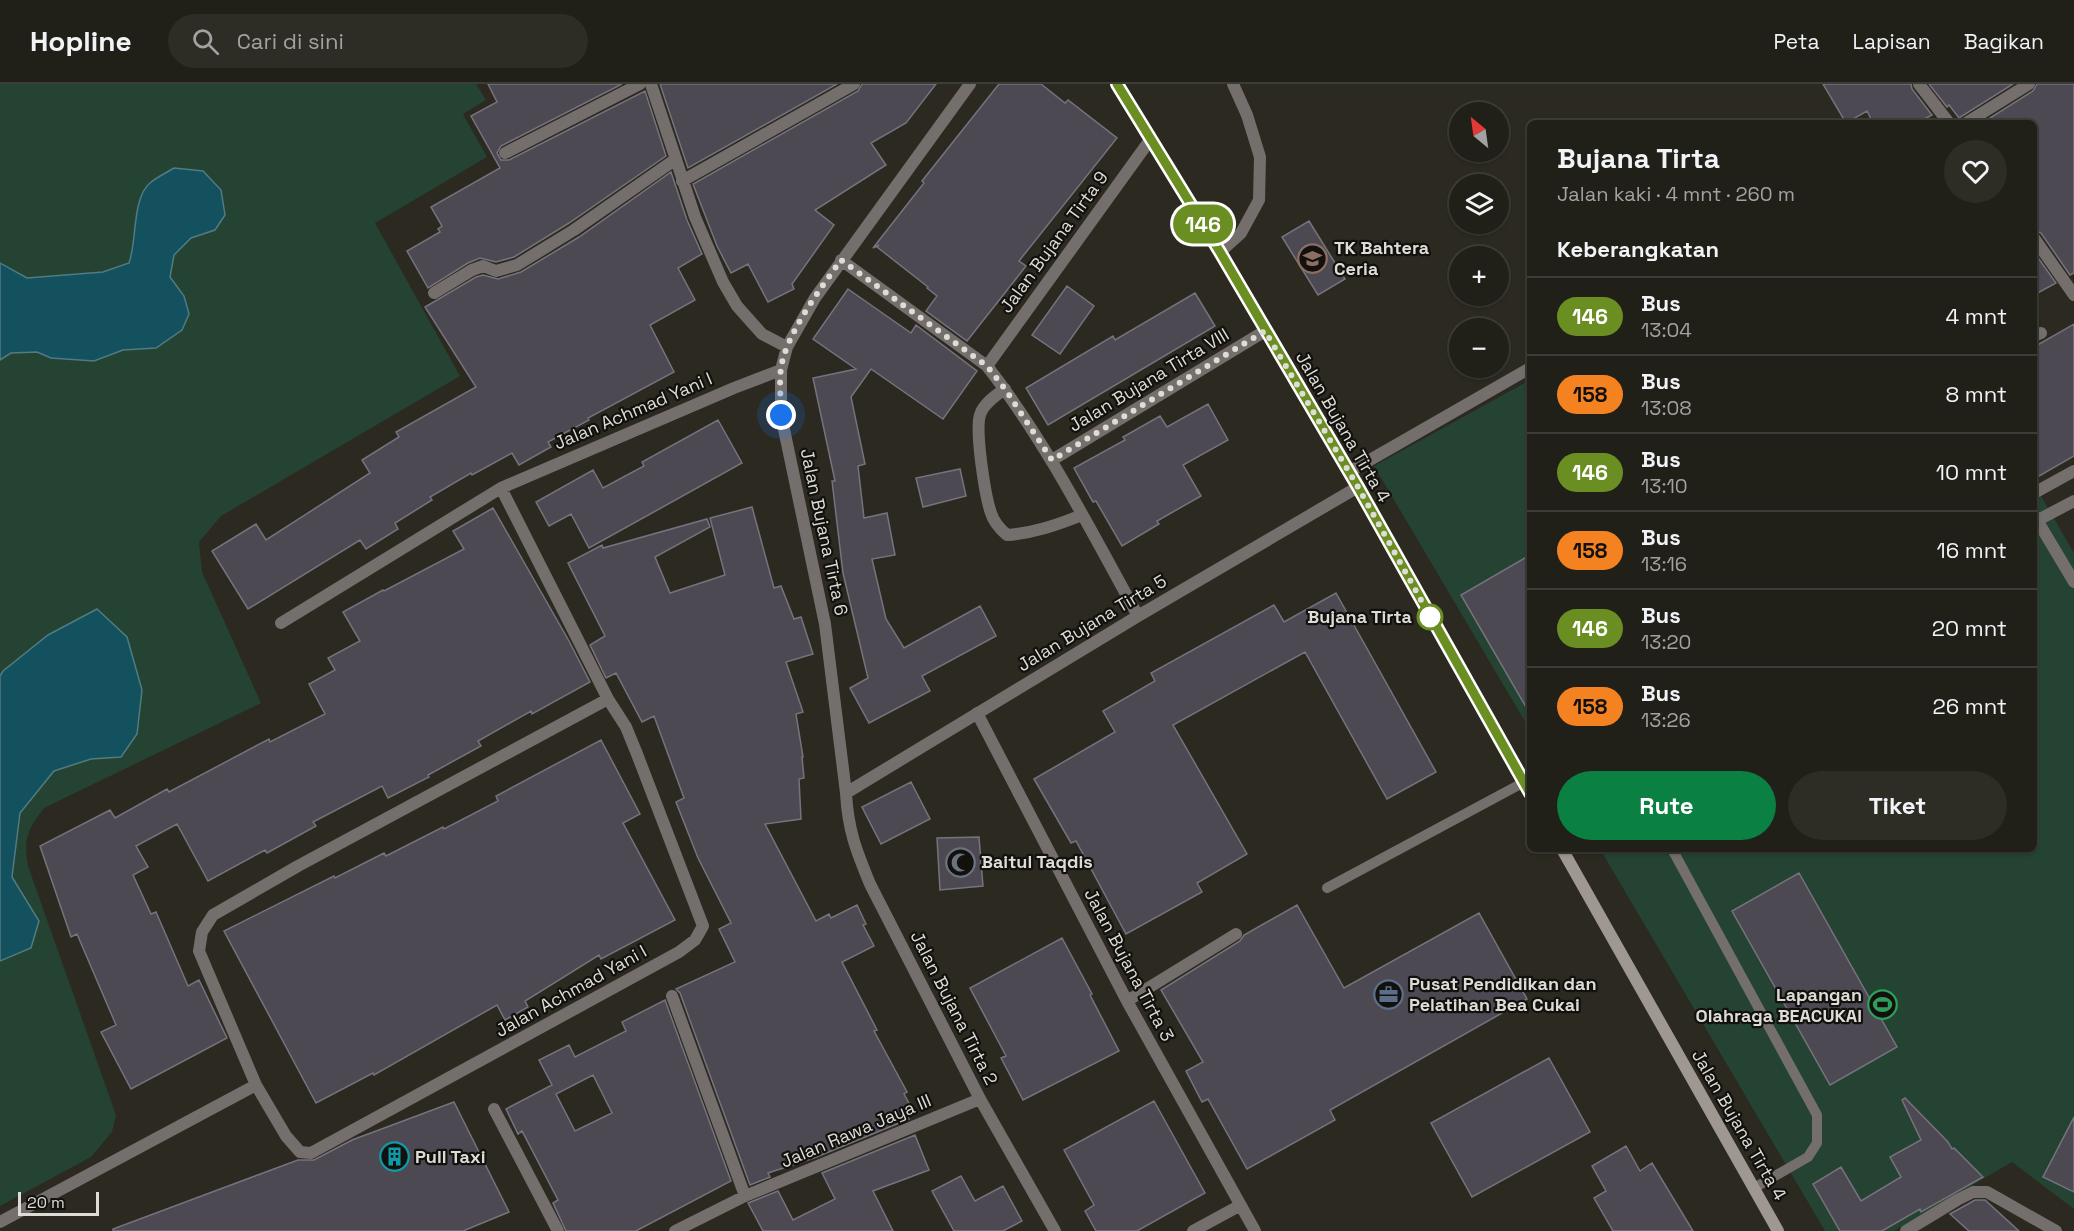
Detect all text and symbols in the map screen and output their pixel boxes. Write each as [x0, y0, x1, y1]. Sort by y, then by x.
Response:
search box [168, 14, 588, 68]
text: Hopline [30, 23, 132, 59]
icon: search [189, 25, 222, 58]
text: Cari di sini [237, 27, 344, 55]
text: Peta [1774, 28, 1820, 55]
text: Lapisan [1853, 28, 1931, 55]
text: Bagikan [1964, 28, 2044, 55]
north arrow [1449, 102, 1509, 162]
map controls [1449, 102, 1509, 378]
text: Bujana Tirta [1557, 140, 1720, 176]
button: heart [1944, 140, 2007, 203]
street label: Jalan Bujana Tirta 9 [994, 166, 1113, 317]
button: layers [1449, 174, 1509, 234]
text: Jalan kaki · 4 mnt · 260 m [1557, 181, 1795, 207]
line badge: 146 [1168, 204, 1238, 244]
text: 146 [1185, 211, 1221, 238]
text: Keberangkatan [1557, 235, 1719, 263]
place label: TK Bahtera Ceria [1334, 236, 1430, 280]
school or university icon: TK Bahtera Ceria [1297, 242, 1329, 274]
button: + [1449, 246, 1509, 306]
text: Bus [1641, 289, 1681, 317]
text: 4 mnt [1945, 302, 2007, 330]
text: 146 [1572, 303, 1608, 330]
text: 13:04 [1641, 317, 1692, 343]
button: − [1449, 318, 1509, 378]
street label: Jalan Bujana Tirta VIII [1064, 323, 1233, 437]
street label: Jalan Bujana Tirta 4 [1291, 347, 1396, 506]
street label: Jalan Achmad Yani I [550, 367, 715, 454]
text: Bus [1641, 367, 1681, 395]
text: 8 mnt [1945, 380, 2007, 408]
text: 158 [1573, 381, 1607, 408]
text: 13:08 [1641, 395, 1692, 421]
your location [766, 400, 796, 430]
text: Bus [1641, 445, 1681, 473]
street label: Jalan Bujana Tirta 6 [796, 446, 853, 617]
text: 10 mnt [1936, 458, 2007, 486]
text: 146 [1572, 459, 1608, 486]
text: 13:10 [1641, 473, 1688, 499]
text: Bus [1641, 523, 1681, 551]
text: 16 mnt [1936, 536, 2007, 564]
text: 158 [1573, 537, 1607, 564]
text: 13:16 [1641, 551, 1687, 577]
street label: Jalan Bujana Tirta 5 [1013, 569, 1170, 676]
text: Bus [1641, 601, 1681, 629]
marker: Bujana Tirta [1417, 604, 1443, 630]
place label: Bujana Tirta [1307, 605, 1413, 628]
text: 20 mnt [1932, 614, 2007, 642]
text: 146 [1572, 615, 1608, 642]
text: 13:20 [1641, 629, 1691, 655]
text: Bus [1641, 679, 1681, 707]
text: 26 mnt [1932, 692, 2007, 720]
text: 158 [1573, 693, 1607, 720]
text: 13:26 [1641, 707, 1691, 733]
button: Rute [1557, 771, 1776, 840]
button: Tiket [1788, 771, 2007, 840]
mosque icon: Baitul Taqdis [944, 846, 976, 878]
place label: Baitul Taqdis [981, 850, 1093, 873]
street label: Jalan Bujana Tirta 3 [1079, 884, 1179, 1045]
street label: Jalan Bujana Tirta 2 [906, 927, 1003, 1089]
street label: Jalan Achmad Yani I [491, 939, 651, 1042]
place label: Pusat Pendidikan dan Pelatihan Bea Cukai [1409, 972, 1597, 1016]
office icon: Pusat Pendidikan dan Pelatihan Bea Cukai [1372, 978, 1404, 1010]
place label: Lapangan Olahraga BEACUKAI [1696, 983, 1862, 1027]
sports icon: Lapangan Olahraga BEACUKAI [1867, 989, 1899, 1021]
street label: Jalan Bujana Tirta 4 [1687, 1045, 1792, 1204]
street label: Jalan Rawa Jaya III [777, 1088, 935, 1173]
building icon: Pull Taxi [378, 1141, 410, 1173]
place label: Pull Taxi [415, 1145, 485, 1168]
scale bar [18, 1189, 99, 1216]
text: 20 m [27, 1192, 65, 1213]

